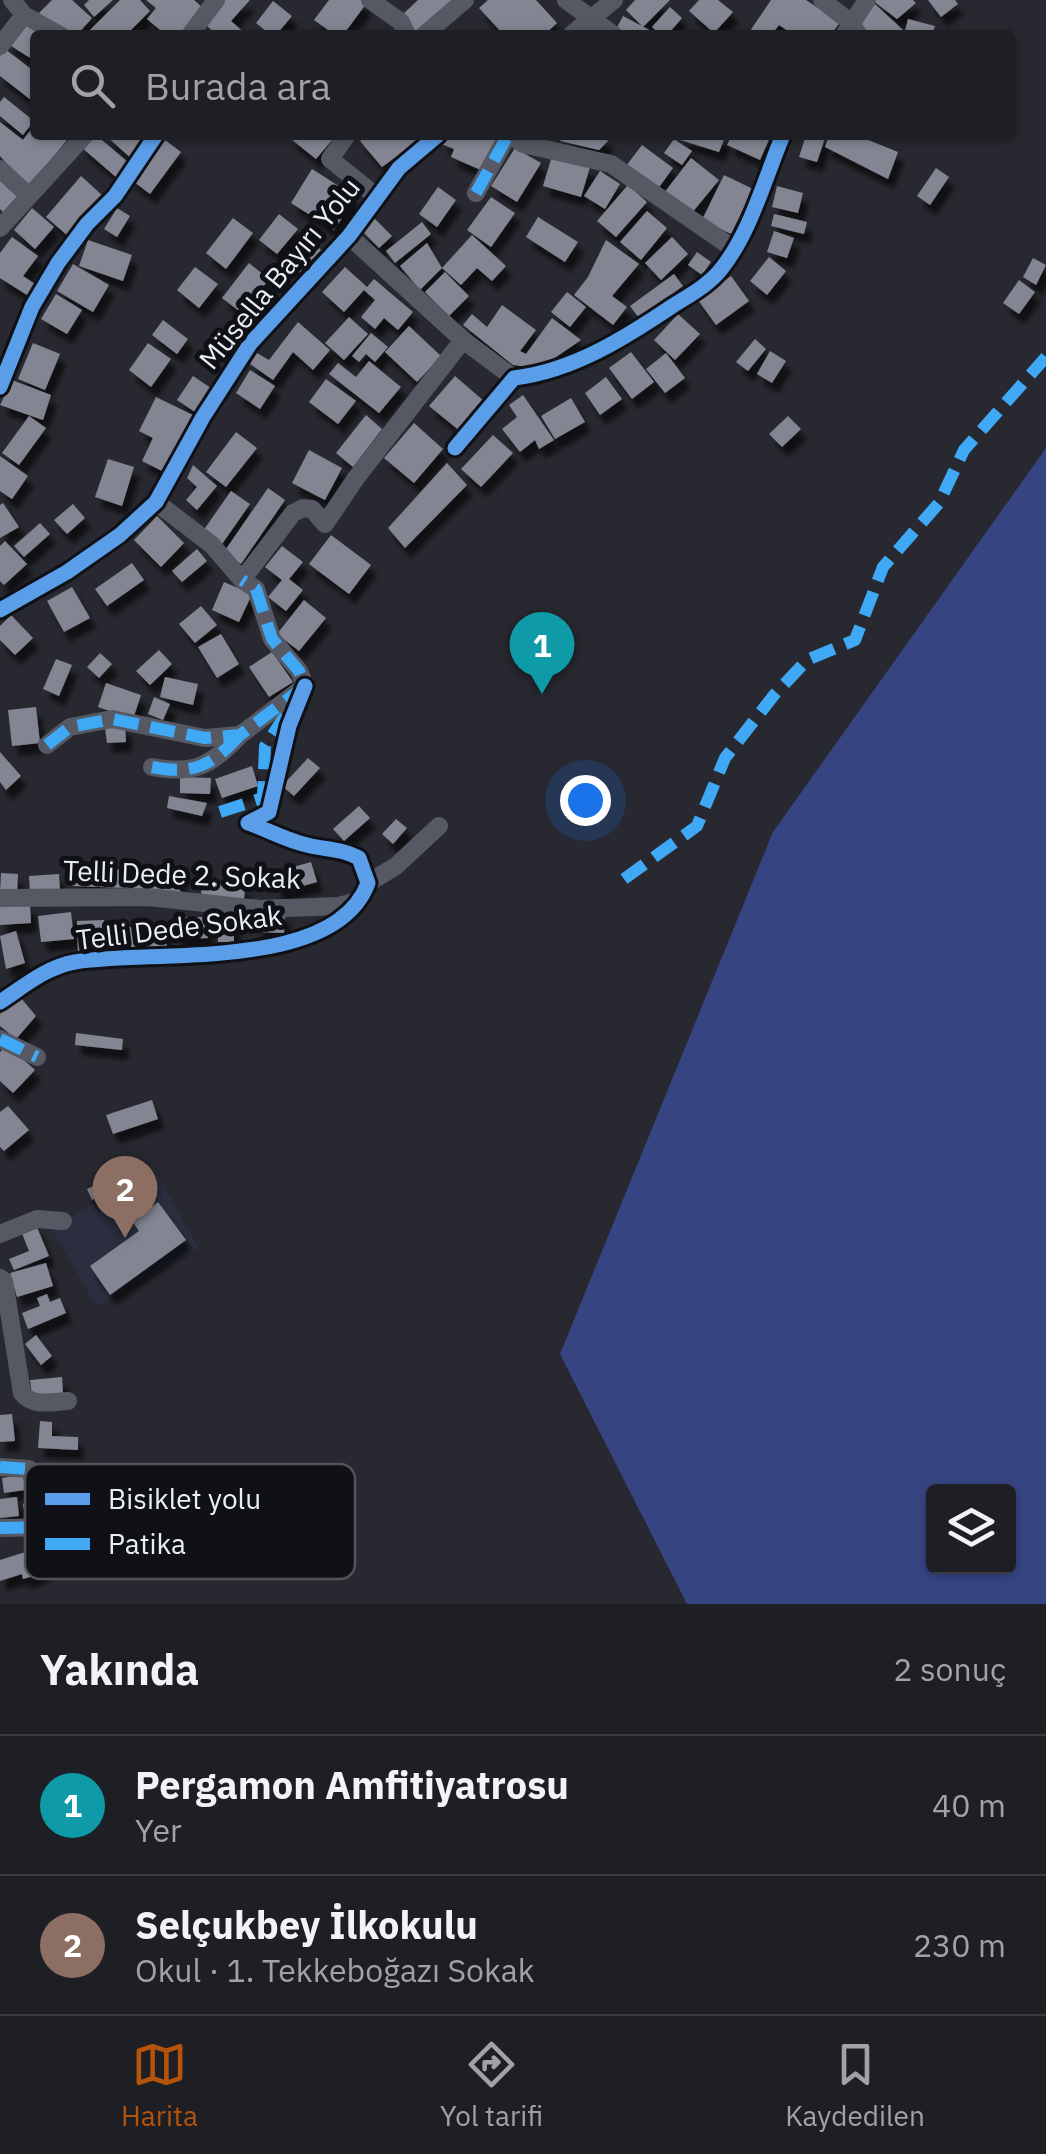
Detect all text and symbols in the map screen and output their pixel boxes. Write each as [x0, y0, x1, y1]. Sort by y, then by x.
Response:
search box [30, 30, 1016, 140]
icon: search [65, 58, 120, 113]
text: Burada ara [145, 61, 331, 110]
street label: Müsella Bayırı Yolu [190, 169, 368, 377]
pin: 1 [510, 612, 574, 694]
your location [560, 775, 611, 826]
street label: Telli Dede 2. Sokak [62, 851, 302, 897]
street label: Telli Dede Sokak [74, 896, 284, 958]
pin: 2 [92, 1156, 158, 1238]
legend [25, 1464, 355, 1579]
text: Bisiklet yolu [108, 1480, 261, 1517]
map controls [926, 1484, 1016, 1574]
button: layers [926, 1484, 1016, 1574]
text: Patika [108, 1525, 186, 1562]
text: Yakında [40, 1642, 199, 1697]
text: 2 sonuç [893, 1648, 1006, 1690]
text: Pergamon Amfitiyatrosu [135, 1760, 569, 1809]
text: 1 [63, 1784, 82, 1826]
text: 40 m [932, 1784, 1006, 1826]
text: Yer [135, 1809, 182, 1851]
text: Selçukbey İlkokulu [135, 1900, 478, 1949]
text: 2 [63, 1924, 82, 1966]
text: 230 m [913, 1924, 1006, 1966]
text: Okul · 1. Tekkeboğazı Sokak [135, 1949, 535, 1991]
tab: Harita [121, 2037, 198, 2134]
tab: Yol tarifi [440, 2037, 543, 2134]
tab: Kaydedilen [785, 2037, 925, 2134]

